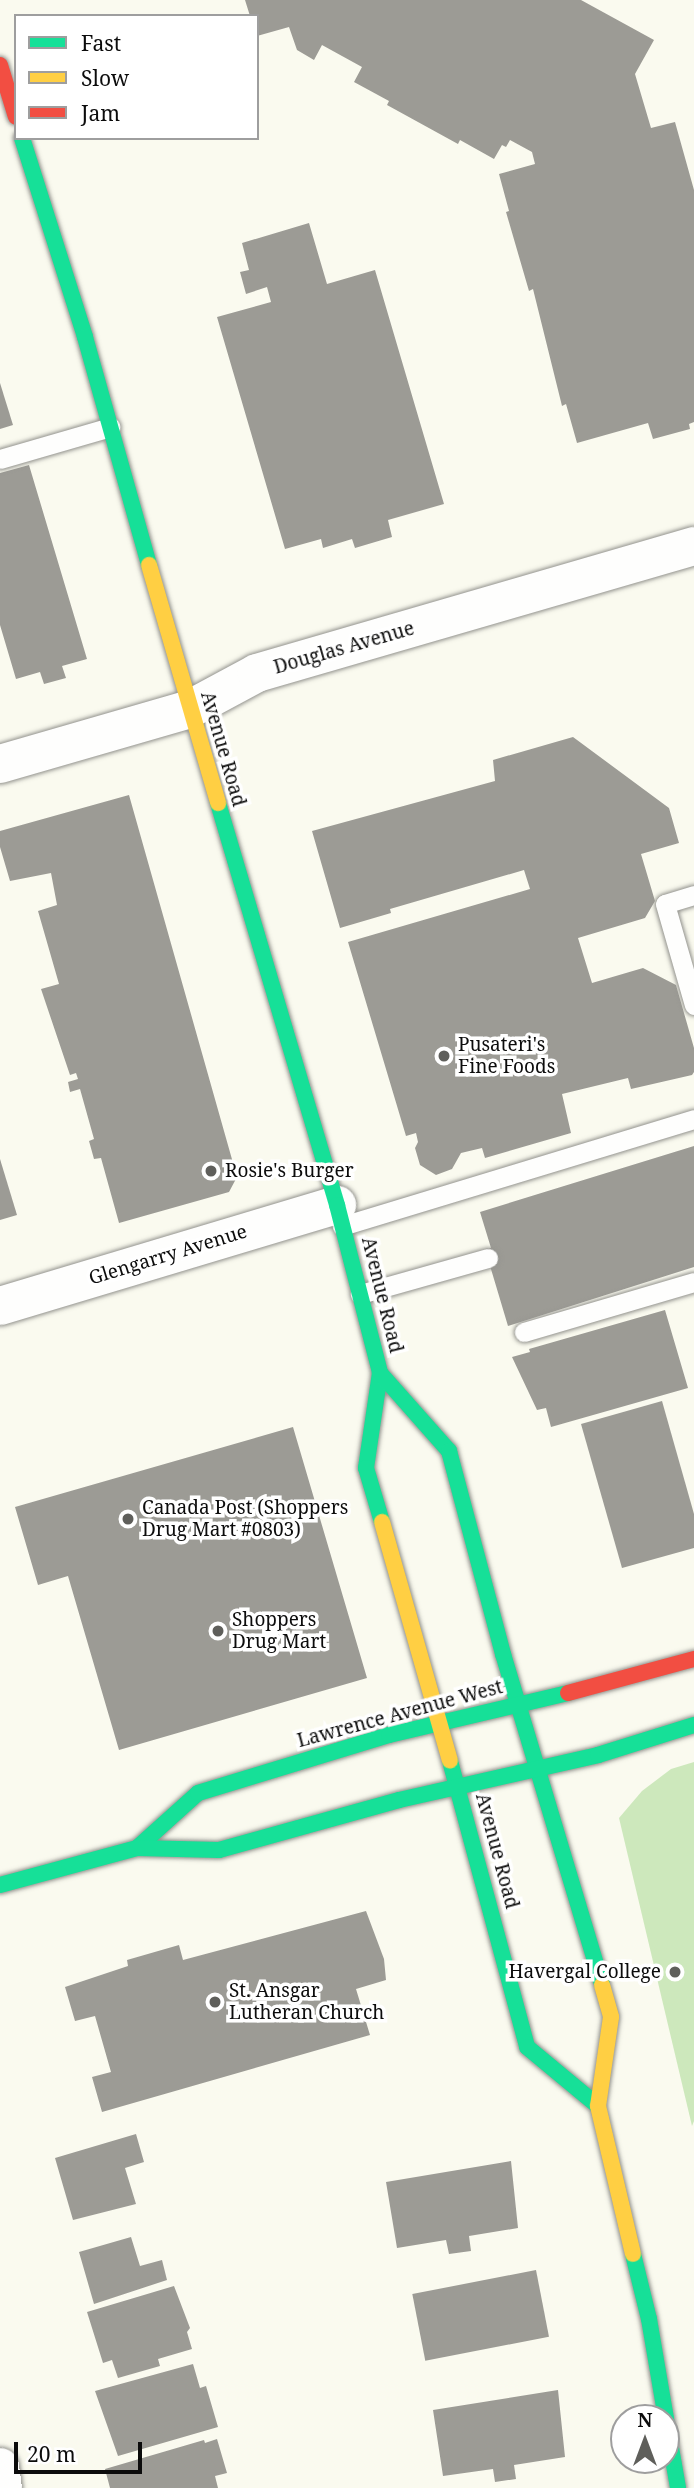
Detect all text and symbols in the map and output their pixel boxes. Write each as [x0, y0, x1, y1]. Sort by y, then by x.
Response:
legend [14, 14, 259, 140]
text: Fast [81, 29, 121, 57]
text: Slow [81, 64, 129, 92]
text: Jam [81, 99, 120, 127]
street label: Douglas Avenue [271, 617, 417, 679]
street label: Avenue Road [196, 689, 250, 809]
place label: Pusateri's Fine Foods [458, 1034, 555, 1078]
marker: Pusateri's Fine Foods [436, 1048, 452, 1064]
place label: Rosie's Burger [225, 1160, 354, 1182]
marker: Rosie's Burger [203, 1163, 219, 1179]
street label: Glengarry Avenue [86, 1220, 250, 1290]
street label: Avenue Road [357, 1235, 407, 1355]
place label: Canada Post (Shoppers Drug Mart #0803) [142, 1497, 348, 1541]
marker: Canada Post (Shoppers Drug Mart #0803) [120, 1511, 136, 1527]
place label: Shoppers Drug Mart [232, 1609, 326, 1653]
marker: Shoppers Drug Mart [210, 1623, 226, 1639]
street label: Lawrence Avenue West [295, 1676, 505, 1752]
street label: Avenue Road [471, 1791, 523, 1911]
place label: Havergal College [508, 1961, 661, 1983]
marker: Havergal College [667, 1964, 683, 1980]
place label: St. Ansgar Lutheran Church [229, 1980, 384, 2024]
marker: St. Ansgar Lutheran Church [207, 1994, 223, 2010]
north arrow [610, 2404, 680, 2474]
text: N [638, 2407, 652, 2433]
scale bar [18, 2428, 145, 2472]
text: 20 m [27, 2440, 76, 2468]

